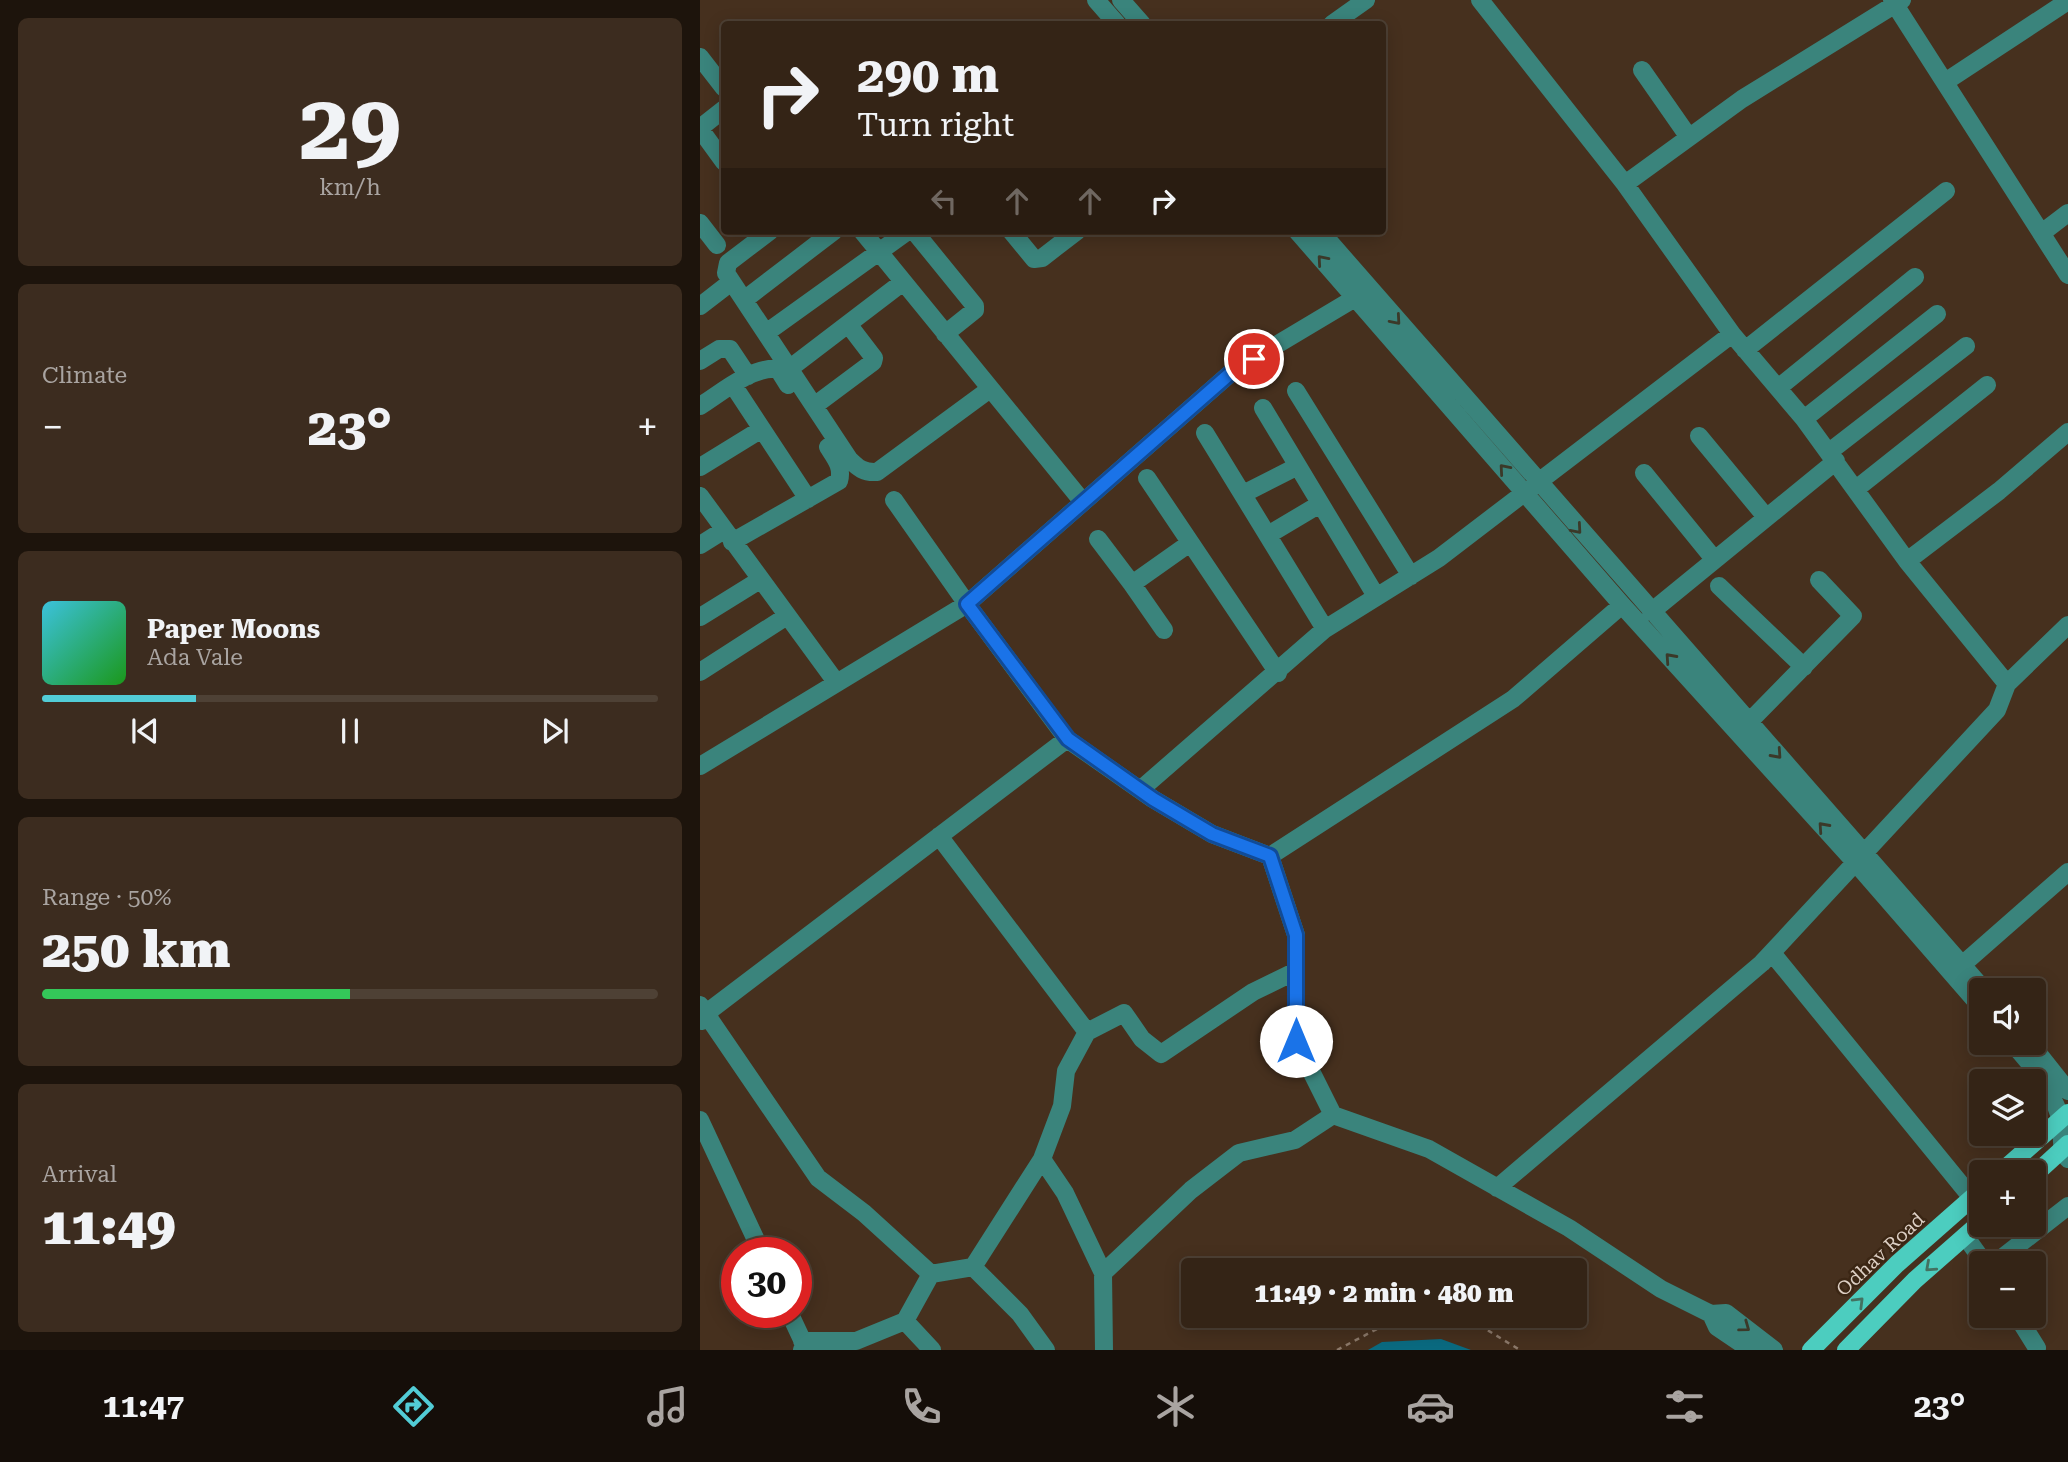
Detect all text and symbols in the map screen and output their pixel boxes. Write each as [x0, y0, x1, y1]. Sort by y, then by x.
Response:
text: 290 m [857, 47, 999, 104]
icon: right [742, 49, 833, 140]
text: 29 [299, 75, 401, 181]
text: Turn right [857, 106, 1014, 144]
text: km/h [319, 174, 381, 201]
icon: left [925, 182, 963, 220]
icon: ahead [998, 182, 1036, 220]
icon: ahead [1071, 182, 1109, 220]
icon: right [1144, 182, 1182, 220]
one-way arrow [1318, 256, 1330, 269]
one-way arrow [1388, 311, 1400, 324]
pin [1224, 329, 1284, 389]
icon: arrive [1235, 340, 1273, 378]
text: Climate [42, 362, 127, 389]
text: 23° [308, 397, 392, 458]
text: − [42, 405, 63, 449]
text: + [637, 405, 658, 449]
one-way arrow [1500, 464, 1512, 477]
one-way arrow [1569, 520, 1581, 533]
text: Paper Moons [147, 614, 320, 644]
text: Ada Vale [147, 644, 243, 671]
one-way arrow [1666, 653, 1678, 666]
icon: previous [126, 712, 164, 750]
icon: pause [331, 712, 369, 750]
icon: next [536, 712, 574, 750]
one-way arrow [1769, 746, 1781, 759]
one-way arrow [1819, 822, 1831, 835]
text: Range · 50% [42, 884, 171, 911]
text: 250 km [42, 919, 230, 980]
map controls [1969, 978, 2046, 1328]
button: sound [1969, 978, 2046, 1055]
position arrow [1259, 1004, 1333, 1078]
button: layers [1969, 1069, 2046, 1146]
button: + [1969, 1160, 2046, 1237]
text: Arrival [42, 1161, 117, 1188]
text: 11:49 [42, 1196, 176, 1257]
street label: Odhav Road [1832, 1208, 1929, 1301]
speed limit sign: 30 [721, 1237, 812, 1328]
button: − [1969, 1251, 2046, 1328]
one-way arrow [1925, 1259, 1938, 1271]
text: 11:49 · 2 min · 480 m [1254, 1278, 1514, 1308]
one-way arrow [1851, 1297, 1864, 1310]
one-way arrow [1737, 1318, 1749, 1331]
icon: directions [389, 1382, 438, 1431]
icon: music [643, 1382, 692, 1431]
icon: phone [897, 1382, 946, 1431]
icon: climate [1151, 1382, 1200, 1431]
icon: car [1406, 1382, 1455, 1431]
icon: filters [1660, 1382, 1709, 1431]
text: 11:47 [103, 1387, 184, 1425]
text: 23° [1914, 1387, 1965, 1425]

